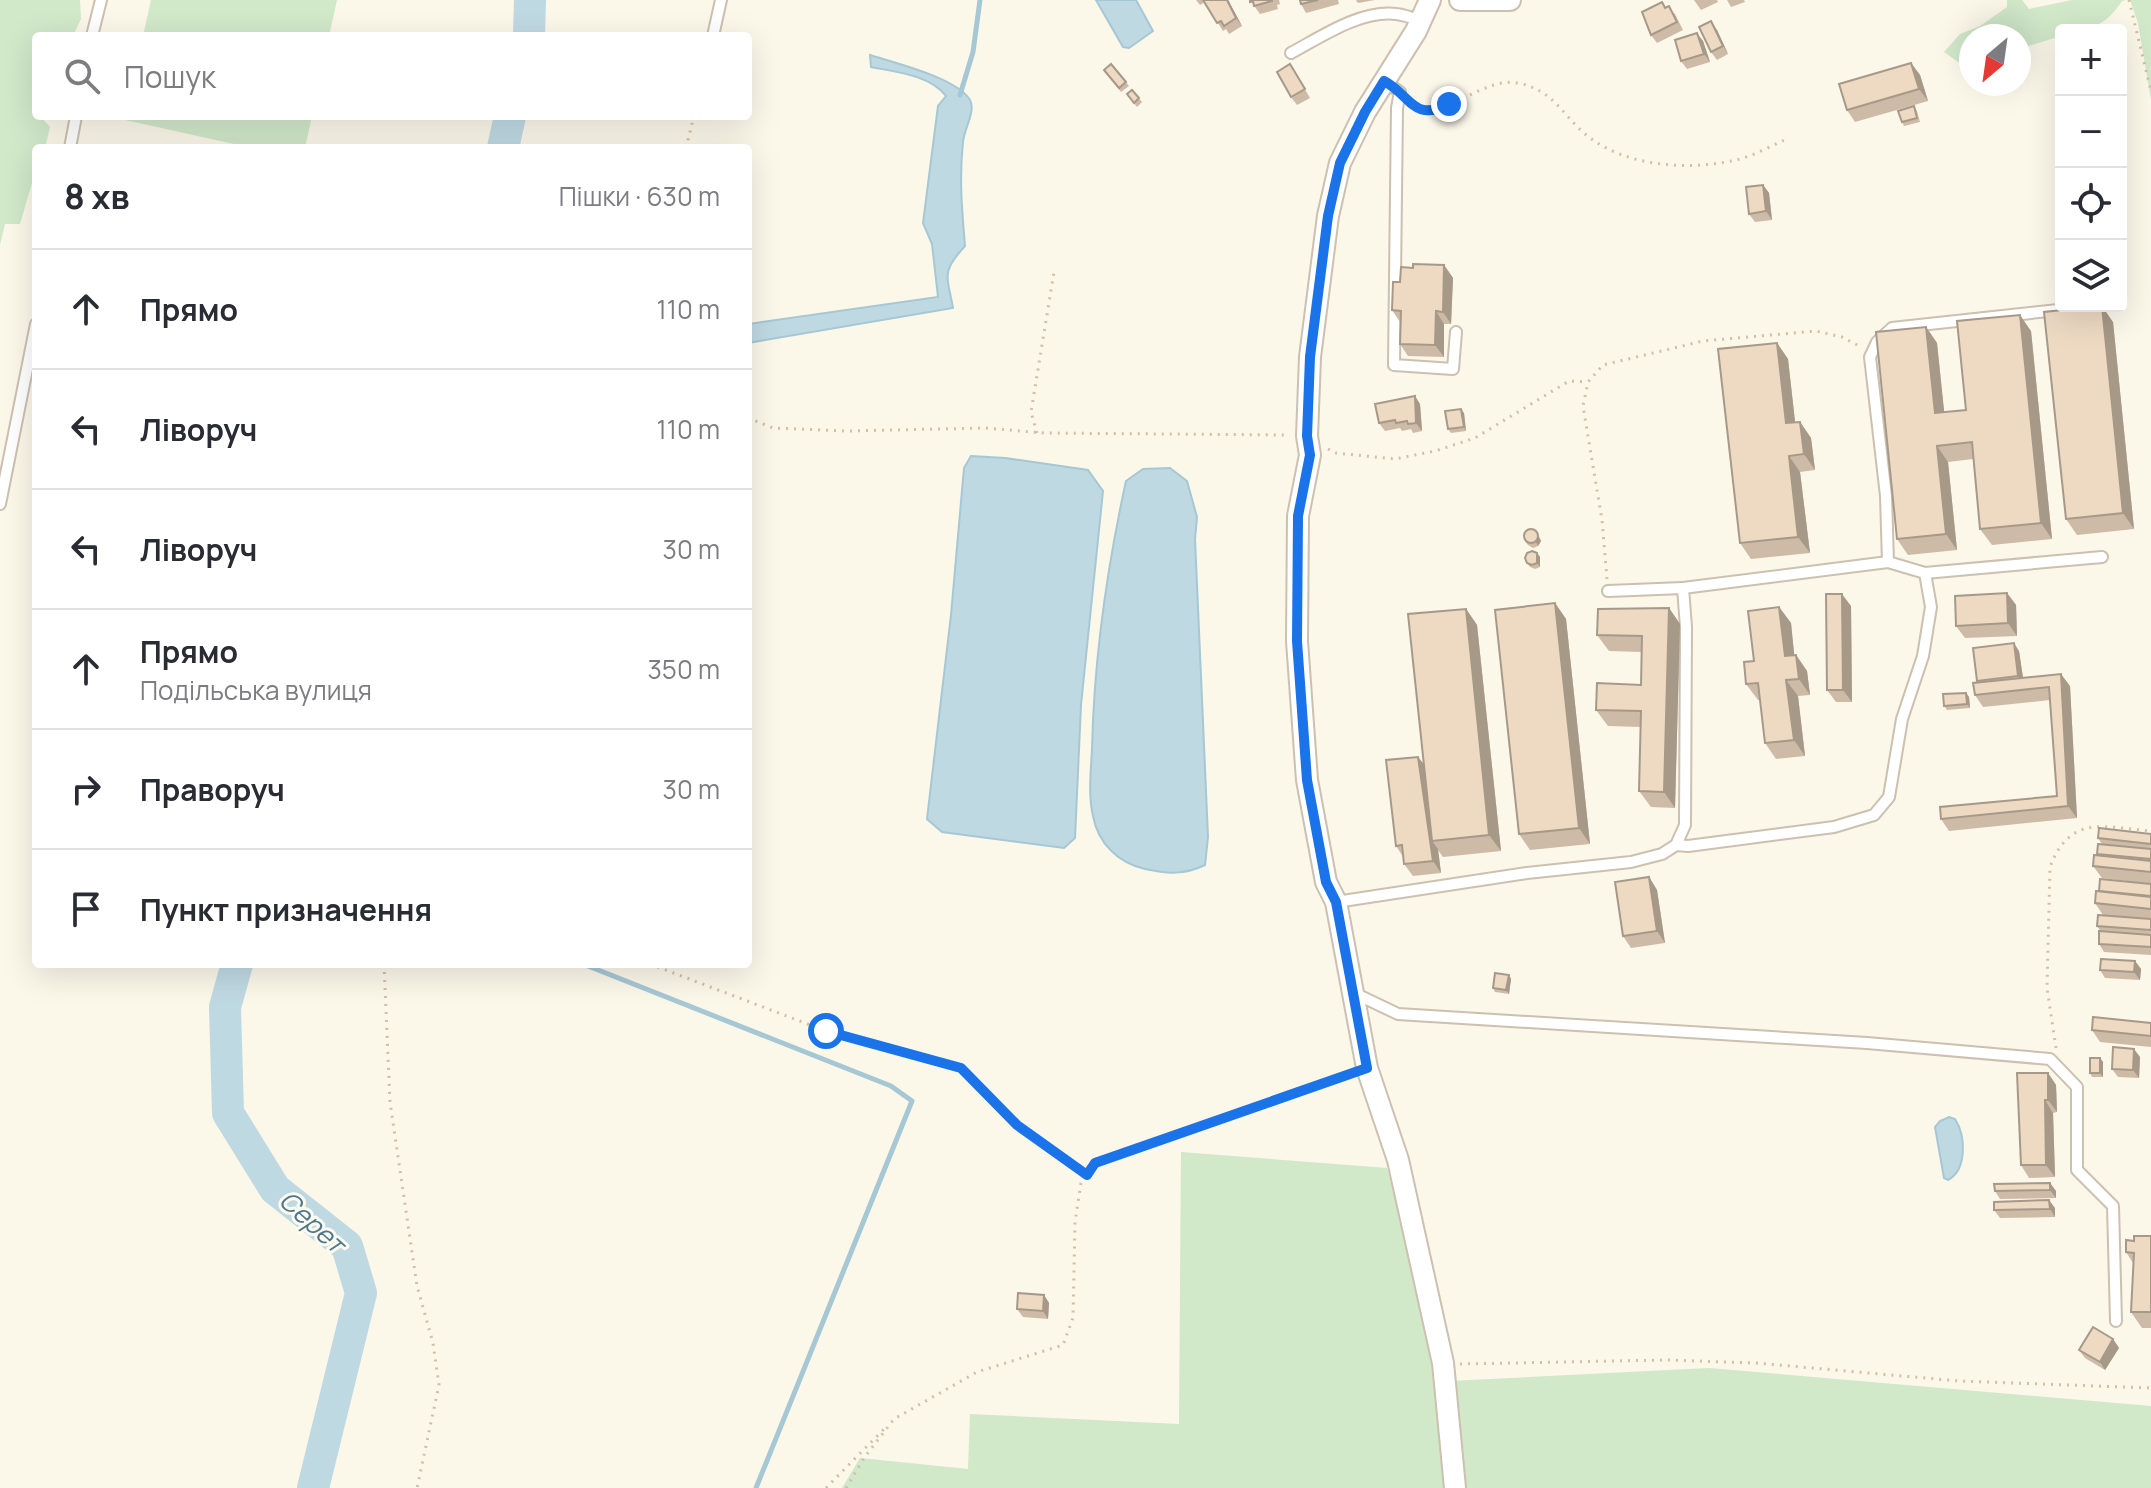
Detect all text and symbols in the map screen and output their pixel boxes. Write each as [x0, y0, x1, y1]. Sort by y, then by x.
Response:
north arrow [1959, 24, 2031, 96]
map controls [2055, 24, 2127, 312]
button: + [2055, 24, 2127, 96]
search box [32, 32, 752, 120]
icon: search [60, 54, 104, 98]
text: Пошук [124, 56, 216, 97]
route end [1431, 86, 1467, 122]
button: − [2055, 96, 2127, 168]
button: locate [2055, 168, 2127, 240]
text: 8 хв [64, 173, 129, 219]
text: Пішки · 630 m [559, 178, 720, 214]
button: layers [2055, 240, 2127, 312]
icon: ahead [64, 287, 108, 331]
text: Прямо [140, 289, 238, 330]
text: 110 m [657, 291, 720, 327]
icon: left [64, 407, 108, 451]
text: Ліворуч [140, 409, 257, 450]
text: 110 m [657, 411, 720, 447]
icon: left [64, 527, 108, 571]
text: Ліворуч [140, 529, 257, 570]
text: 30 m [663, 531, 720, 567]
text: Прямо [140, 631, 238, 672]
icon: ahead [64, 647, 108, 691]
text: 350 m [647, 651, 720, 687]
text: Подільська вулиця [140, 672, 372, 708]
icon: right [64, 767, 108, 811]
text: Праворуч [140, 769, 285, 810]
text: 30 m [663, 771, 720, 807]
icon: arrive [64, 887, 108, 931]
text: Пункт призначення [140, 889, 432, 930]
route start [808, 1013, 844, 1049]
water label: Серет [272, 1182, 356, 1263]

